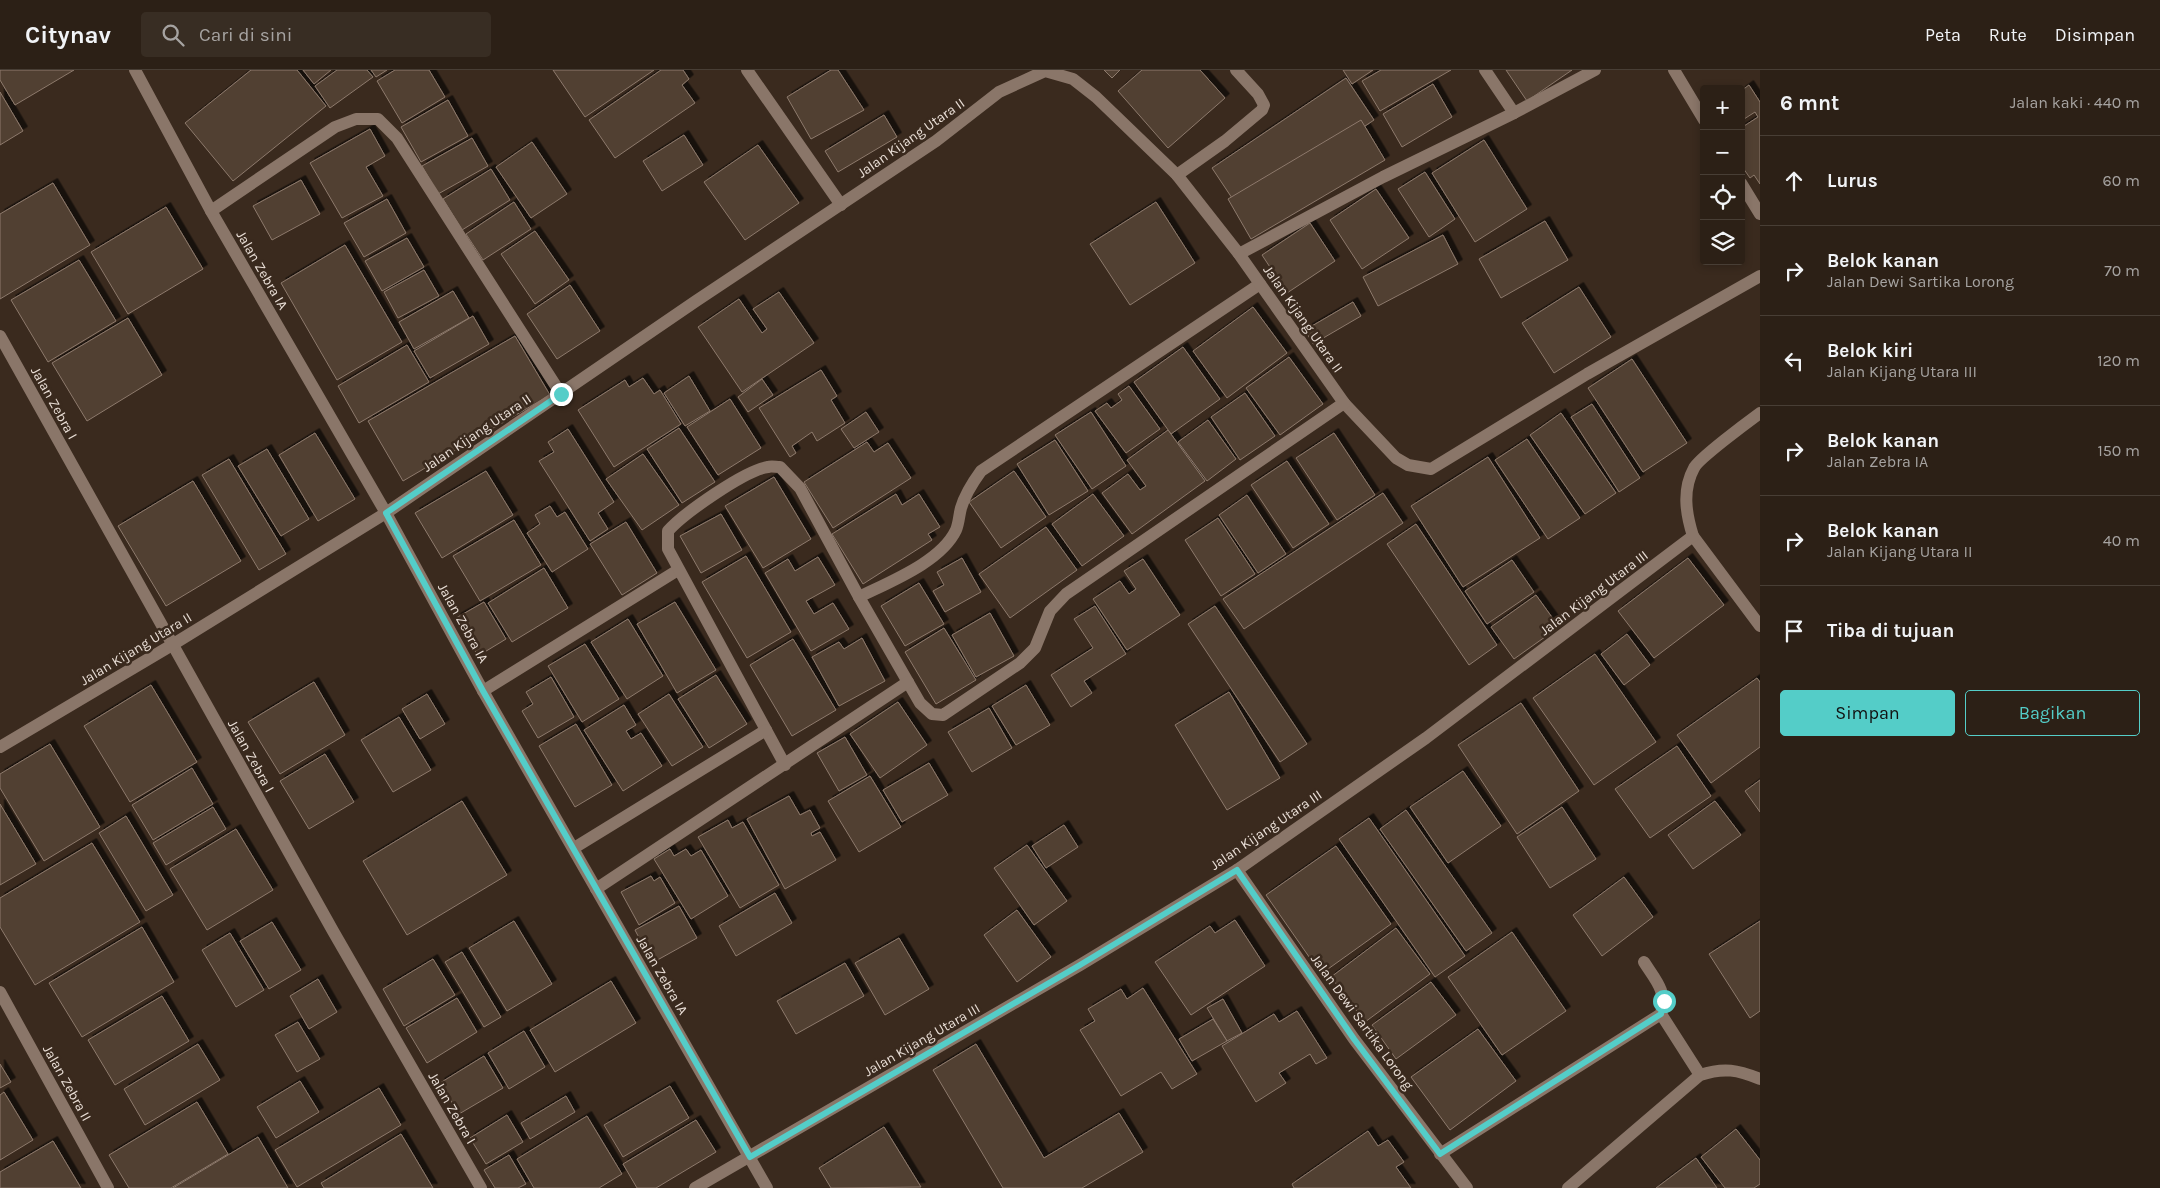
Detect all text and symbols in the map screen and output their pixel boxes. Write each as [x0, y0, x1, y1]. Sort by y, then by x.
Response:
search box [141, 12, 491, 57]
text: Citynav [25, 21, 111, 49]
icon: search [159, 21, 187, 49]
text: Cari di sini [199, 24, 292, 46]
text: Peta [1925, 24, 1961, 46]
text: Rute [1989, 24, 2027, 46]
text: Disimpan [2055, 24, 2135, 46]
map controls [1700, 85, 1745, 265]
button: + [1700, 85, 1745, 130]
text: 6 mnt [1780, 91, 1839, 115]
text: Jalan kaki · 440 m [2010, 93, 2140, 112]
street label: Jalan Kijang Utara II [854, 95, 968, 181]
button: − [1700, 130, 1745, 175]
icon: ahead [1780, 167, 1808, 195]
text: Lurus [1827, 170, 1878, 192]
text: 60 m [2103, 171, 2140, 190]
button: locate [1700, 175, 1745, 220]
button: layers [1700, 220, 1745, 265]
street label: Jalan Zebra IA [232, 227, 292, 313]
text: Belok kanan [1827, 250, 1939, 272]
icon: right [1780, 257, 1808, 285]
text: 70 m [2104, 261, 2140, 280]
street label: Jalan Kijang Utara II [1260, 262, 1346, 376]
text: Jalan Dewi Sartika Lorong [1827, 272, 2014, 291]
text: Belok kiri [1827, 340, 1913, 362]
icon: left [1780, 347, 1808, 375]
text: 120 m [2097, 351, 2140, 370]
text: Jalan Kijang Utara III [1827, 362, 1977, 381]
street label: Jalan Zebra I [27, 364, 81, 442]
route end [550, 383, 573, 406]
street label: Jalan Kijang Utara II [419, 390, 535, 476]
text: Belok kanan [1827, 430, 1939, 452]
icon: right [1780, 437, 1808, 465]
text: 150 m [2097, 441, 2140, 460]
text: Jalan Zebra IA [1827, 452, 1928, 471]
text: Belok kanan [1827, 520, 1939, 542]
icon: right [1780, 527, 1808, 555]
text: 40 m [2103, 531, 2140, 550]
text: Jalan Kijang Utara II [1827, 542, 1972, 561]
street label: Jalan Kijang Utara III [1536, 547, 1652, 639]
street label: Jalan Zebra IA [434, 580, 492, 666]
street label: Jalan Kijang Utara II [77, 609, 195, 689]
icon: arrive [1780, 617, 1808, 645]
text: Tiba di tujuan [1827, 620, 1954, 642]
button: Simpan [1780, 690, 1955, 736]
button: Bagikan [1965, 690, 2140, 736]
street label: Jalan Zebra I [224, 717, 278, 795]
street label: Jalan Kijang Utara III [1207, 786, 1325, 874]
street label: Jalan Zebra IA [632, 932, 692, 1018]
street label: Jalan Dewi Sartika Lorong [1307, 951, 1417, 1093]
route start [1653, 990, 1676, 1013]
street label: Jalan Kijang Utara III [861, 1000, 983, 1080]
street label: Jalan Zebra II [39, 1042, 95, 1124]
street label: Jalan Zebra I [425, 1069, 479, 1147]

